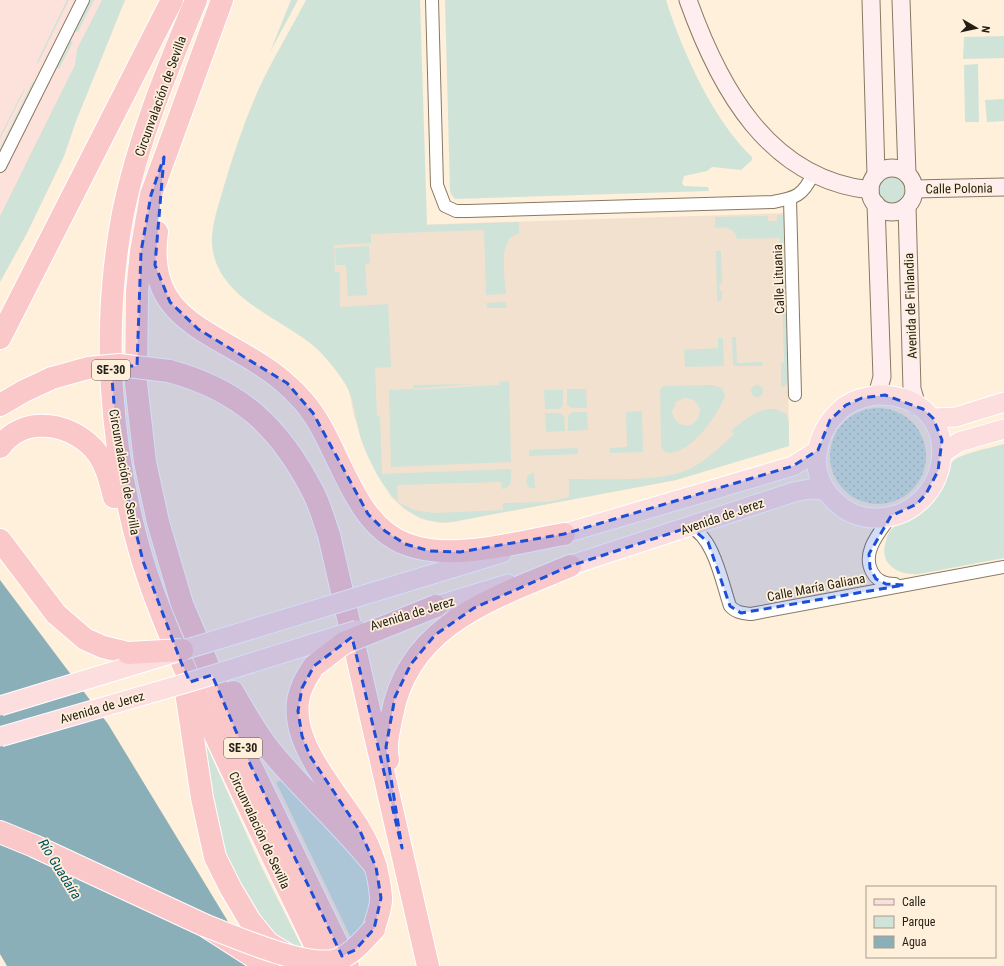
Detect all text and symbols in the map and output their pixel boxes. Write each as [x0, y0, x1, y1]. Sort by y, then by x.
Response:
north arrow [956, 8, 996, 48]
text: N [978, 25, 992, 34]
street label: Circunvalación de Sevilla [132, 34, 189, 159]
street label: Calle Polonia [925, 180, 993, 197]
street label: Calle Lituania [770, 244, 787, 314]
street label: Avenida de Finlandia [901, 253, 920, 359]
road number: SE-30 [92, 360, 130, 380]
street label: Circunvalación de Sevilla [106, 408, 143, 536]
street label: Avenida de Jerez [678, 495, 766, 538]
street label: Calle María Galiana [766, 571, 866, 604]
street label: Avenida de Jerez [368, 593, 456, 633]
street label: Avenida de Jerez [58, 688, 146, 727]
road number: SE-30 [224, 738, 262, 758]
street label: Circunvalación de Sevilla [226, 769, 293, 891]
water label: Río Guadaíra [35, 836, 85, 902]
legend [866, 886, 996, 958]
text: Calle [902, 895, 926, 909]
text: Parque [902, 915, 936, 929]
text: Agua [902, 935, 927, 949]

